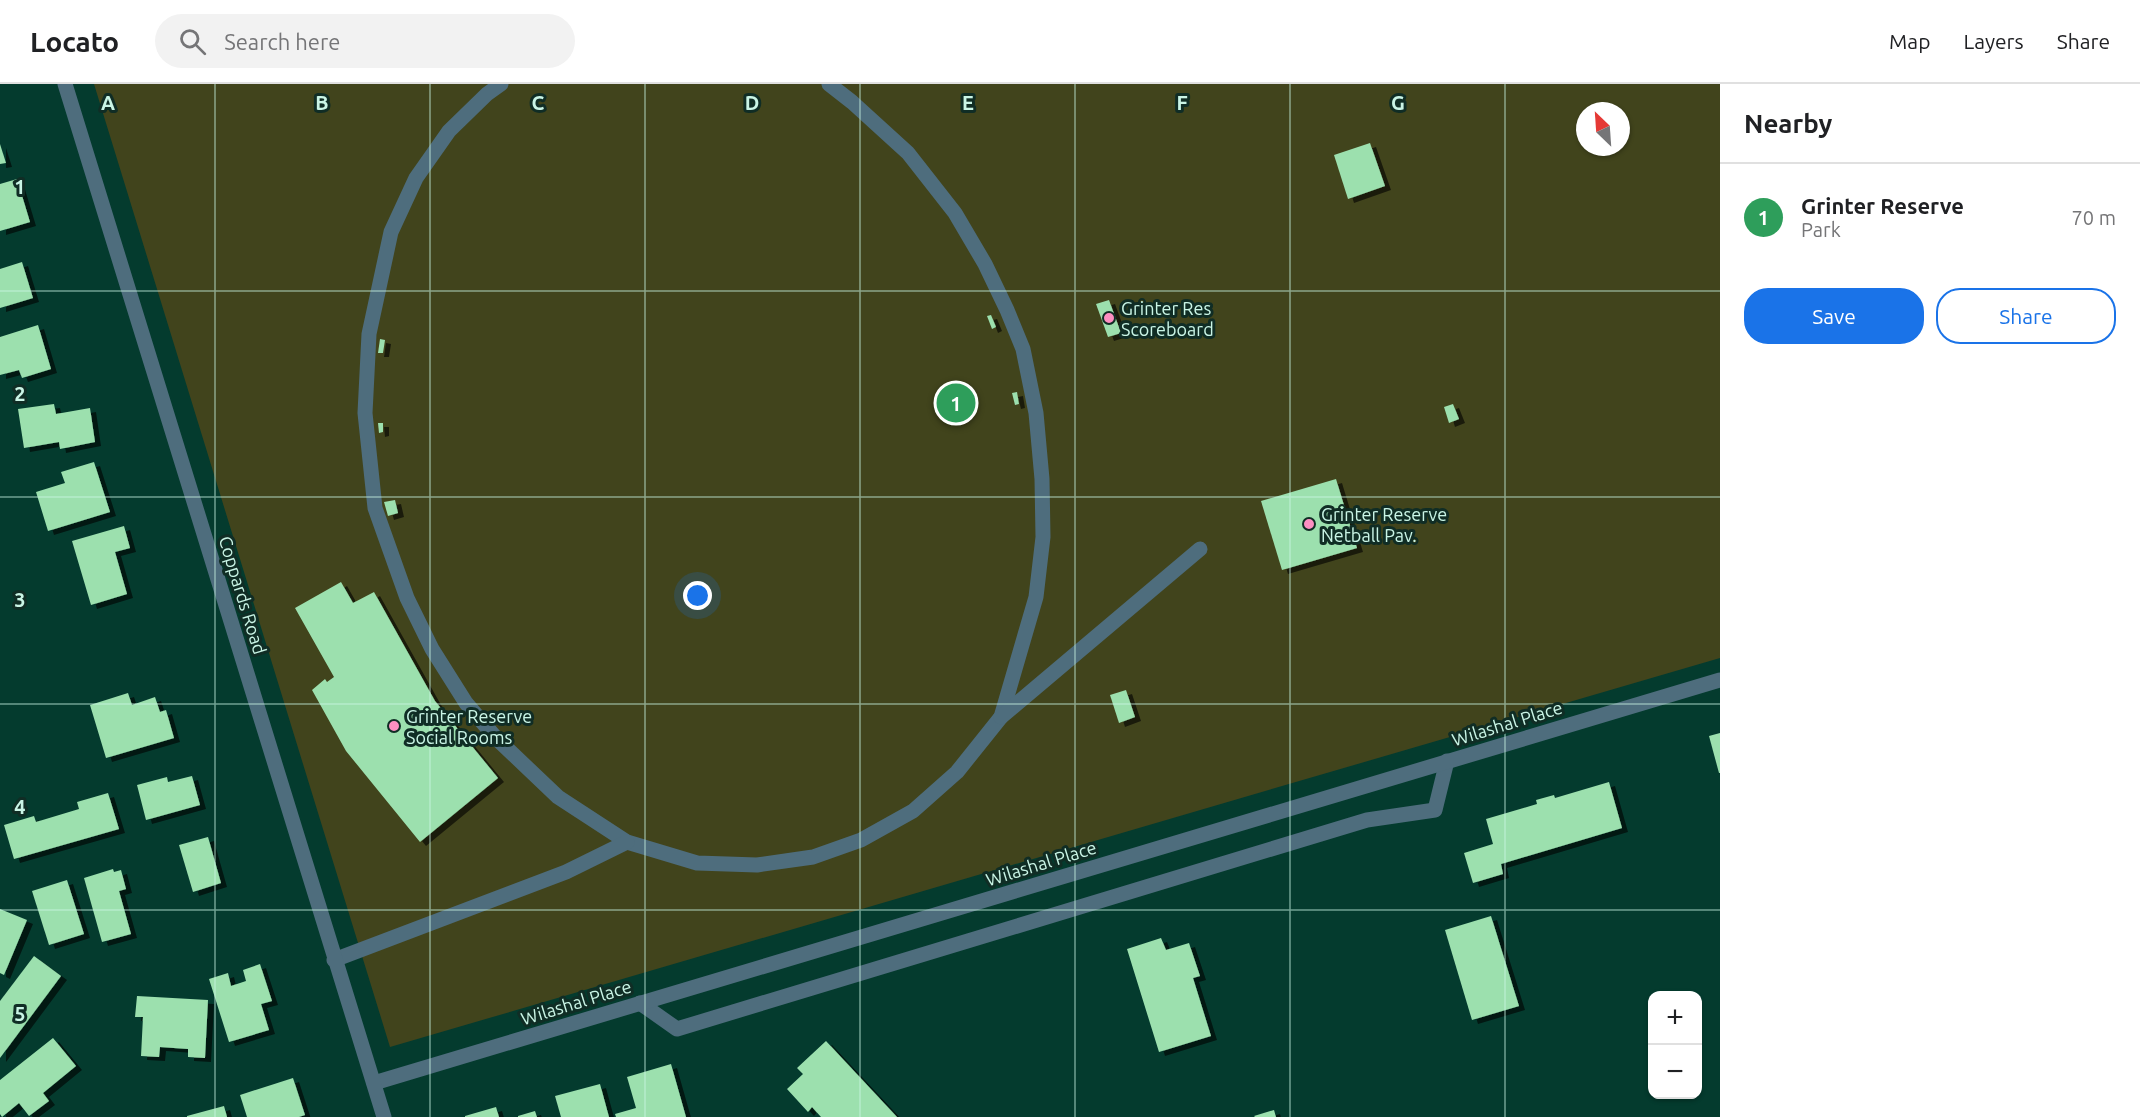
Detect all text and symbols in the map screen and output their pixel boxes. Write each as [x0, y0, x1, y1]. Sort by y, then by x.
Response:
search box [155, 14, 575, 68]
icon: search [176, 25, 209, 58]
text: Locato [30, 26, 119, 57]
text: Search here [224, 29, 340, 54]
text: Map [1889, 29, 1930, 53]
text: Layers [1963, 29, 2024, 53]
text: Share [2057, 29, 2110, 53]
text: A [101, 91, 115, 114]
text: B [315, 91, 329, 114]
text: C [532, 91, 545, 114]
text: D [745, 91, 759, 114]
text: E [962, 91, 974, 114]
text: F [1176, 91, 1188, 114]
text: G [1391, 91, 1405, 114]
north arrow [1576, 102, 1630, 156]
text: Nearby [1744, 109, 1832, 138]
text: 1 [14, 175, 26, 198]
text: Grinter Reserve [1801, 193, 1964, 218]
text: 1 [1758, 206, 1769, 229]
text: 70 m [2072, 206, 2116, 229]
text: Park [1801, 218, 1841, 241]
button: Save [1744, 288, 1924, 344]
button: Share [1936, 288, 2116, 344]
place label: Grinter Res Scoreboard [1121, 298, 1214, 339]
marker: Grinter Res Scoreboard [1102, 311, 1116, 325]
pin: 1 [936, 380, 976, 426]
text: 2 [14, 382, 26, 405]
place label: Grinter Reserve Netball Pav. [1321, 504, 1447, 545]
marker: Grinter Reserve Netball Pav. [1302, 517, 1316, 531]
street label: Coppards Road [216, 533, 270, 657]
your location [683, 581, 712, 610]
text: 3 [14, 588, 26, 611]
street label: Wilashal Place [1449, 697, 1565, 749]
place label: Grinter Reserve Social Rooms [406, 706, 532, 747]
marker: Grinter Reserve Social Rooms [387, 719, 401, 733]
text: 4 [14, 795, 26, 818]
street label: Wilashal Place [983, 837, 1099, 889]
street label: Wilashal Place [518, 976, 634, 1028]
map controls [1648, 991, 1702, 1099]
button: + [1648, 991, 1702, 1045]
text: 5 [14, 1002, 26, 1025]
button: − [1648, 1045, 1702, 1099]

